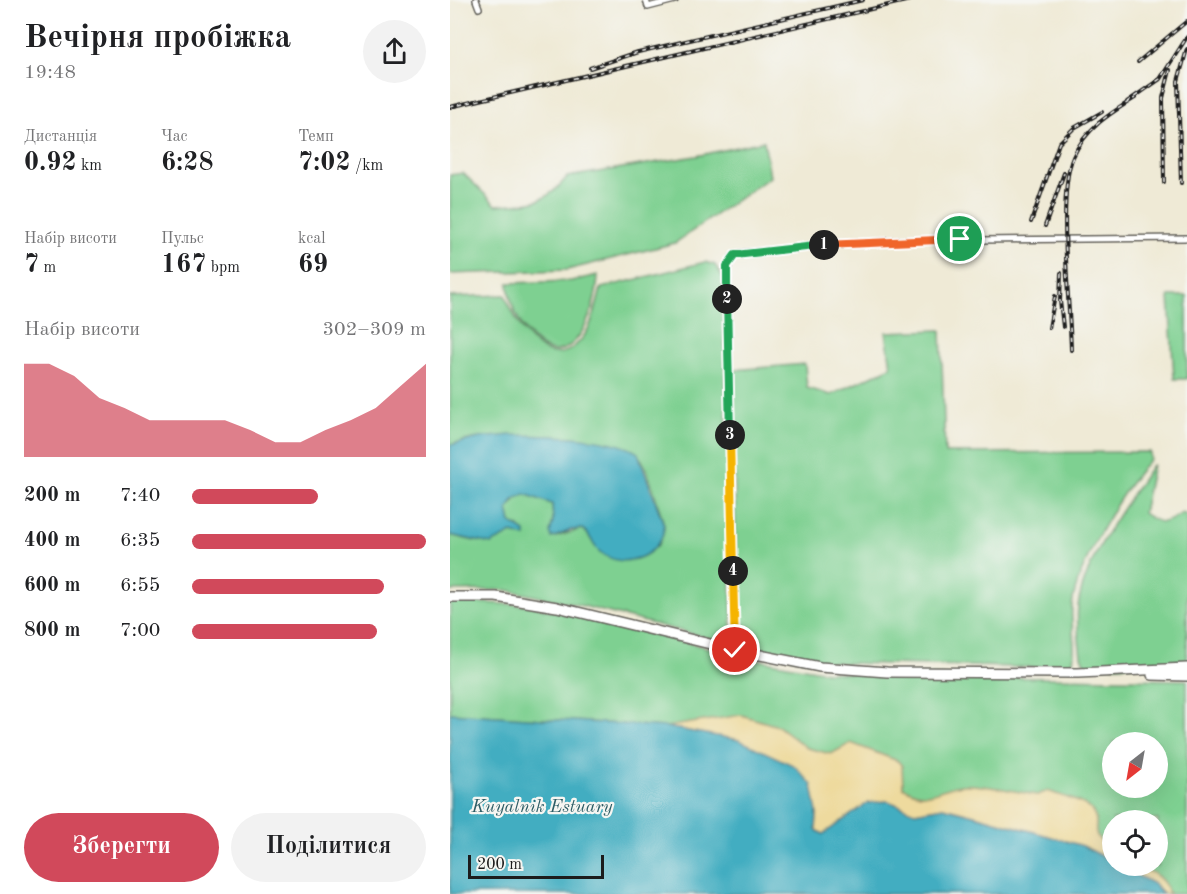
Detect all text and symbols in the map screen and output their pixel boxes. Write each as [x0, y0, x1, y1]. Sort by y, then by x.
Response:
button: share [363, 20, 426, 83]
text: Вечірня пробіжка [24, 22, 291, 55]
text: 19:48 [24, 63, 76, 83]
text: Дистанція [24, 129, 97, 145]
text: Час [161, 129, 188, 145]
text: Темп [298, 129, 334, 145]
text: 0.92 [24, 150, 77, 176]
text: 6:28 [161, 150, 214, 176]
text: 7:02 [298, 150, 351, 176]
text: km [77, 158, 102, 174]
text: /km [351, 158, 383, 174]
pin [934, 213, 985, 264]
icon: arrive [943, 222, 976, 255]
pin: 1 [809, 230, 839, 260]
text: Набір висоти [24, 231, 117, 247]
text: Пульс [161, 231, 204, 247]
text: kcal [298, 231, 326, 247]
text: 1 [819, 237, 829, 253]
text: 7 [24, 252, 39, 278]
text: 167 [161, 252, 206, 278]
text: 69 [298, 252, 328, 278]
text: m [39, 260, 56, 276]
text: bpm [206, 260, 240, 276]
pin: 2 [712, 284, 742, 314]
text: 2 [722, 291, 732, 307]
text: Набір висоти [24, 320, 140, 340]
text: 302–309 m [323, 320, 426, 340]
pin: 3 [715, 420, 745, 450]
text: 3 [725, 427, 735, 443]
text: 200 m [24, 486, 80, 506]
text: 7:40 [120, 486, 160, 506]
text: 400 m [24, 531, 80, 551]
text: 6:35 [120, 531, 160, 551]
pin: 4 [718, 556, 748, 586]
text: 4 [728, 563, 738, 579]
text: 600 m [24, 576, 80, 596]
text: 6:55 [120, 576, 160, 596]
text: 800 m [24, 621, 80, 641]
text: 7:00 [120, 621, 160, 641]
pin [709, 624, 760, 675]
icon: check [718, 633, 751, 666]
north arrow [1102, 732, 1168, 798]
map controls [1102, 732, 1168, 876]
water label: Kuyalnik Estuary [471, 798, 613, 816]
button: locate [1102, 810, 1168, 876]
button: Зберегти [24, 813, 219, 882]
button: Поділитися [231, 813, 426, 882]
scale bar [468, 852, 604, 880]
text: 200 m [477, 857, 522, 873]

